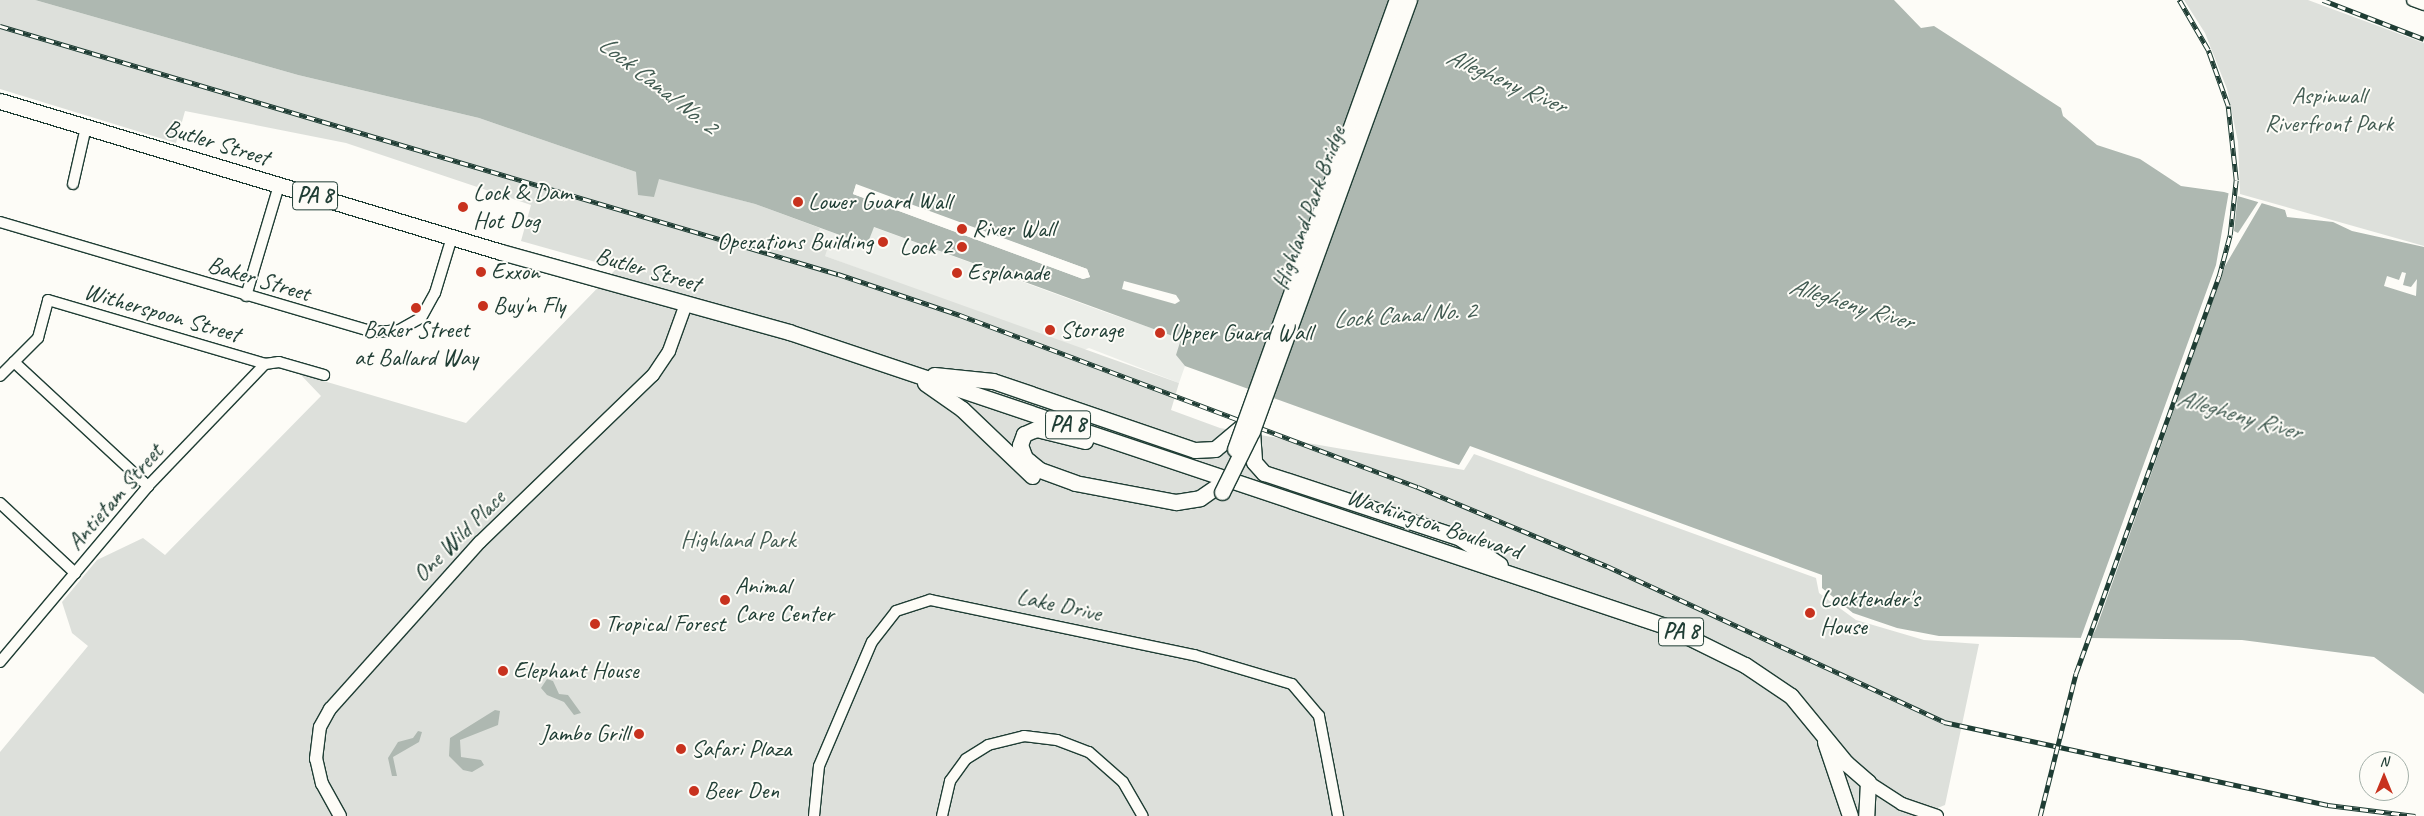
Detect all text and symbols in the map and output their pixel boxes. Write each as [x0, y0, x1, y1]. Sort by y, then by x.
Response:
water label: Lock Canal No. 2 [592, 29, 724, 141]
water label: Allegheny River [1442, 41, 1570, 121]
park label: Aspinwall Riverfront Park [2265, 82, 2393, 138]
street label: Butler Street [161, 113, 273, 173]
street label: Highland Park Bridge [1266, 122, 1352, 294]
road number: PA 8 [291, 177, 339, 216]
place label: Lock & Dam Hot Dog [473, 179, 572, 235]
place label: Lower Guard Wall [808, 188, 951, 216]
marker: Lower Guard Wall [792, 196, 804, 208]
marker: Lock & Dam Hot Dog [457, 201, 469, 213]
place label: River Wall [972, 215, 1056, 243]
marker: River Wall [956, 223, 968, 235]
place label: Operations Building [717, 228, 873, 256]
place label: Lock 2 [899, 233, 952, 261]
marker: Operations Building [877, 236, 889, 248]
street label: Butler Street [592, 241, 704, 299]
marker: Lock 2 [956, 241, 968, 253]
street label: Baker Street [204, 250, 314, 308]
place label: Exxon [491, 258, 540, 286]
place label: Esplanade [967, 259, 1049, 287]
marker: Exxon [475, 266, 487, 278]
marker: Esplanade [951, 267, 963, 279]
water label: Allegheny River [1786, 271, 1916, 337]
street label: Witherspoon Street [81, 277, 243, 349]
place label: Buy'n Fly [493, 292, 566, 320]
water label: Lock Canal No. 2 [1331, 295, 1477, 335]
marker: Buy'n Fly [477, 300, 489, 312]
marker: Baker Street at Ballard Way [410, 302, 422, 314]
place label: Baker Street at Ballard Way [354, 316, 478, 372]
place label: Storage [1060, 316, 1123, 344]
place label: Upper Guard Wall [1170, 319, 1312, 347]
marker: Storage [1044, 324, 1056, 336]
marker: Upper Guard Wall [1154, 327, 1166, 339]
water label: Allegheny River [2174, 383, 2304, 447]
road number: PA 8 [1044, 406, 1092, 444]
street label: Antietam Street [61, 438, 169, 556]
street label: Washington Boulevard [1343, 482, 1525, 566]
street label: One Wild Place [406, 483, 512, 589]
park label: Highland Park [680, 526, 796, 554]
place label: Animal Care Center [735, 572, 833, 628]
street label: Lake Drive [1014, 582, 1104, 628]
place label: Locktender's House [1820, 585, 1919, 641]
marker: Animal Care Center [719, 594, 731, 606]
marker: Locktender's House [1804, 607, 1816, 619]
place label: Tropical Forest [605, 610, 725, 638]
road number: PA 8 [1657, 612, 1705, 652]
marker: Tropical Forest [589, 618, 601, 630]
place label: Elephant House [513, 657, 639, 685]
marker: Elephant House [497, 665, 509, 677]
place label: Jambo Grill [540, 720, 629, 748]
marker: Jambo Grill [633, 728, 645, 740]
place label: Safari Plaza [691, 735, 792, 763]
marker: Safari Plaza [675, 743, 687, 755]
north arrow [2359, 751, 2409, 801]
text: N [2380, 753, 2388, 770]
place label: Beer Den [704, 777, 779, 805]
marker: Beer Den [688, 785, 700, 797]

